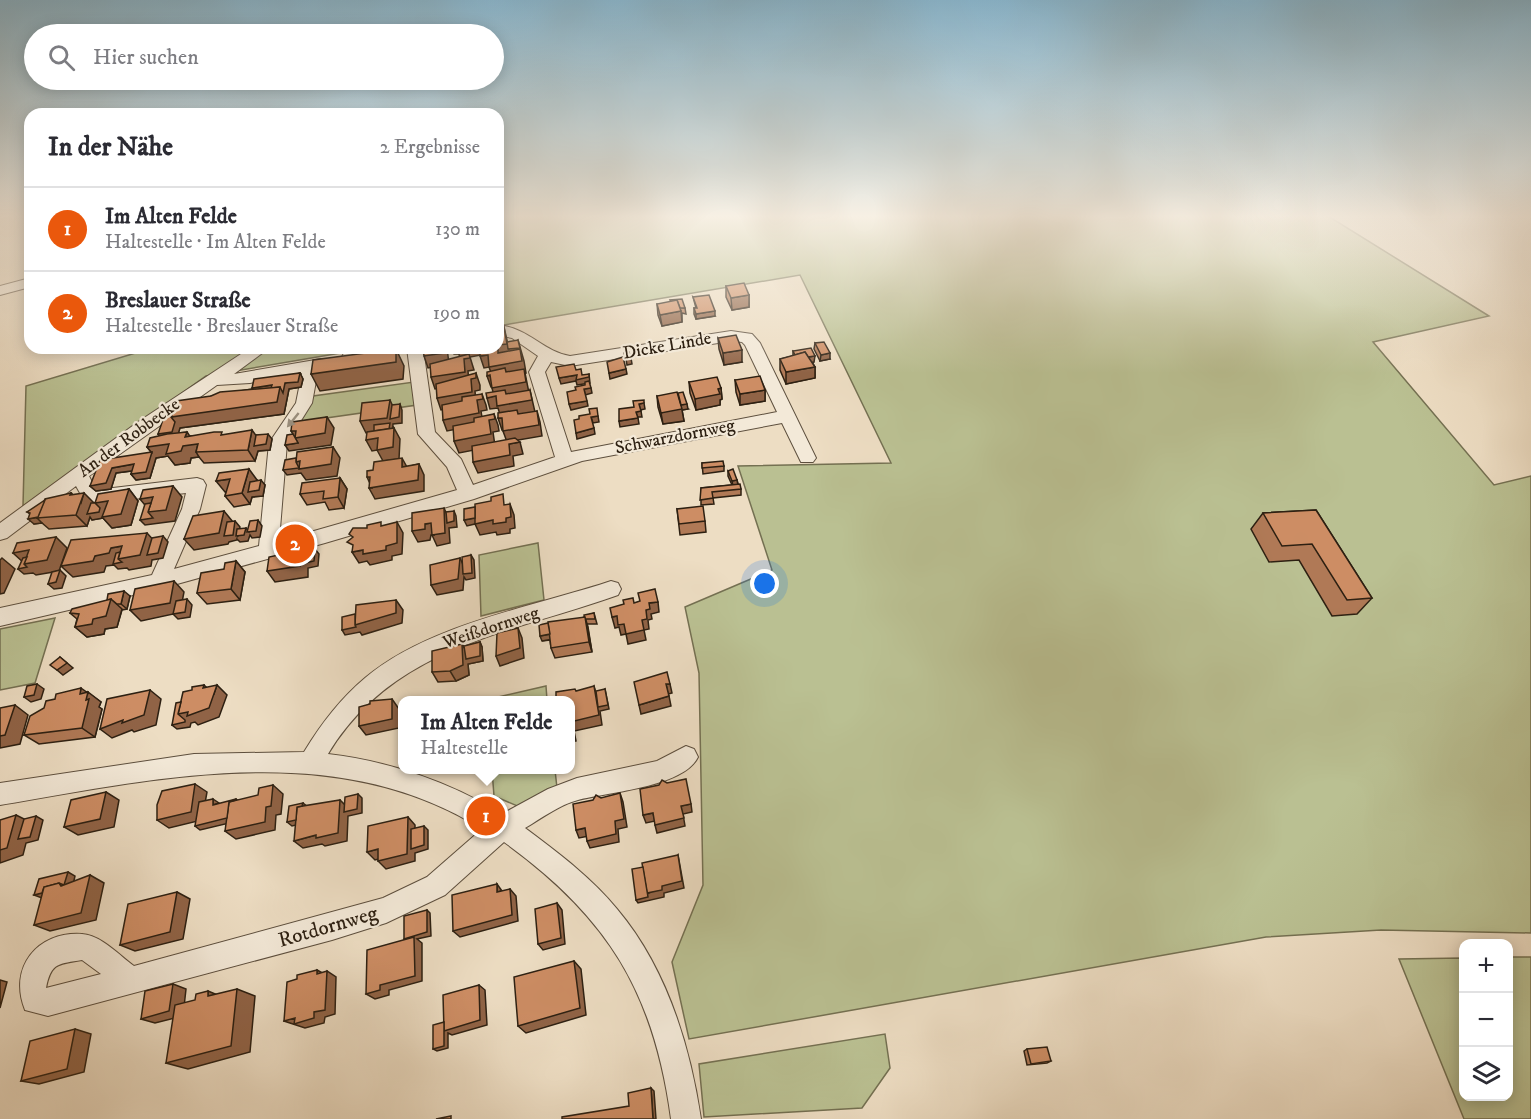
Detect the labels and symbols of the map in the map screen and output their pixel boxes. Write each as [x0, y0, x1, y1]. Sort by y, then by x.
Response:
street label: Dicke Linde [621, 327, 713, 365]
street label: An der Robbecke [74, 394, 184, 482]
one-way arrow [286, 412, 299, 428]
street label: Schwarzdornweg [613, 415, 737, 459]
pin: 2 [276, 522, 314, 566]
your location [750, 569, 779, 598]
street label: Weißdornweg [439, 602, 542, 654]
pin: 1 [466, 794, 506, 838]
street label: Rotdornweg [275, 900, 382, 954]

